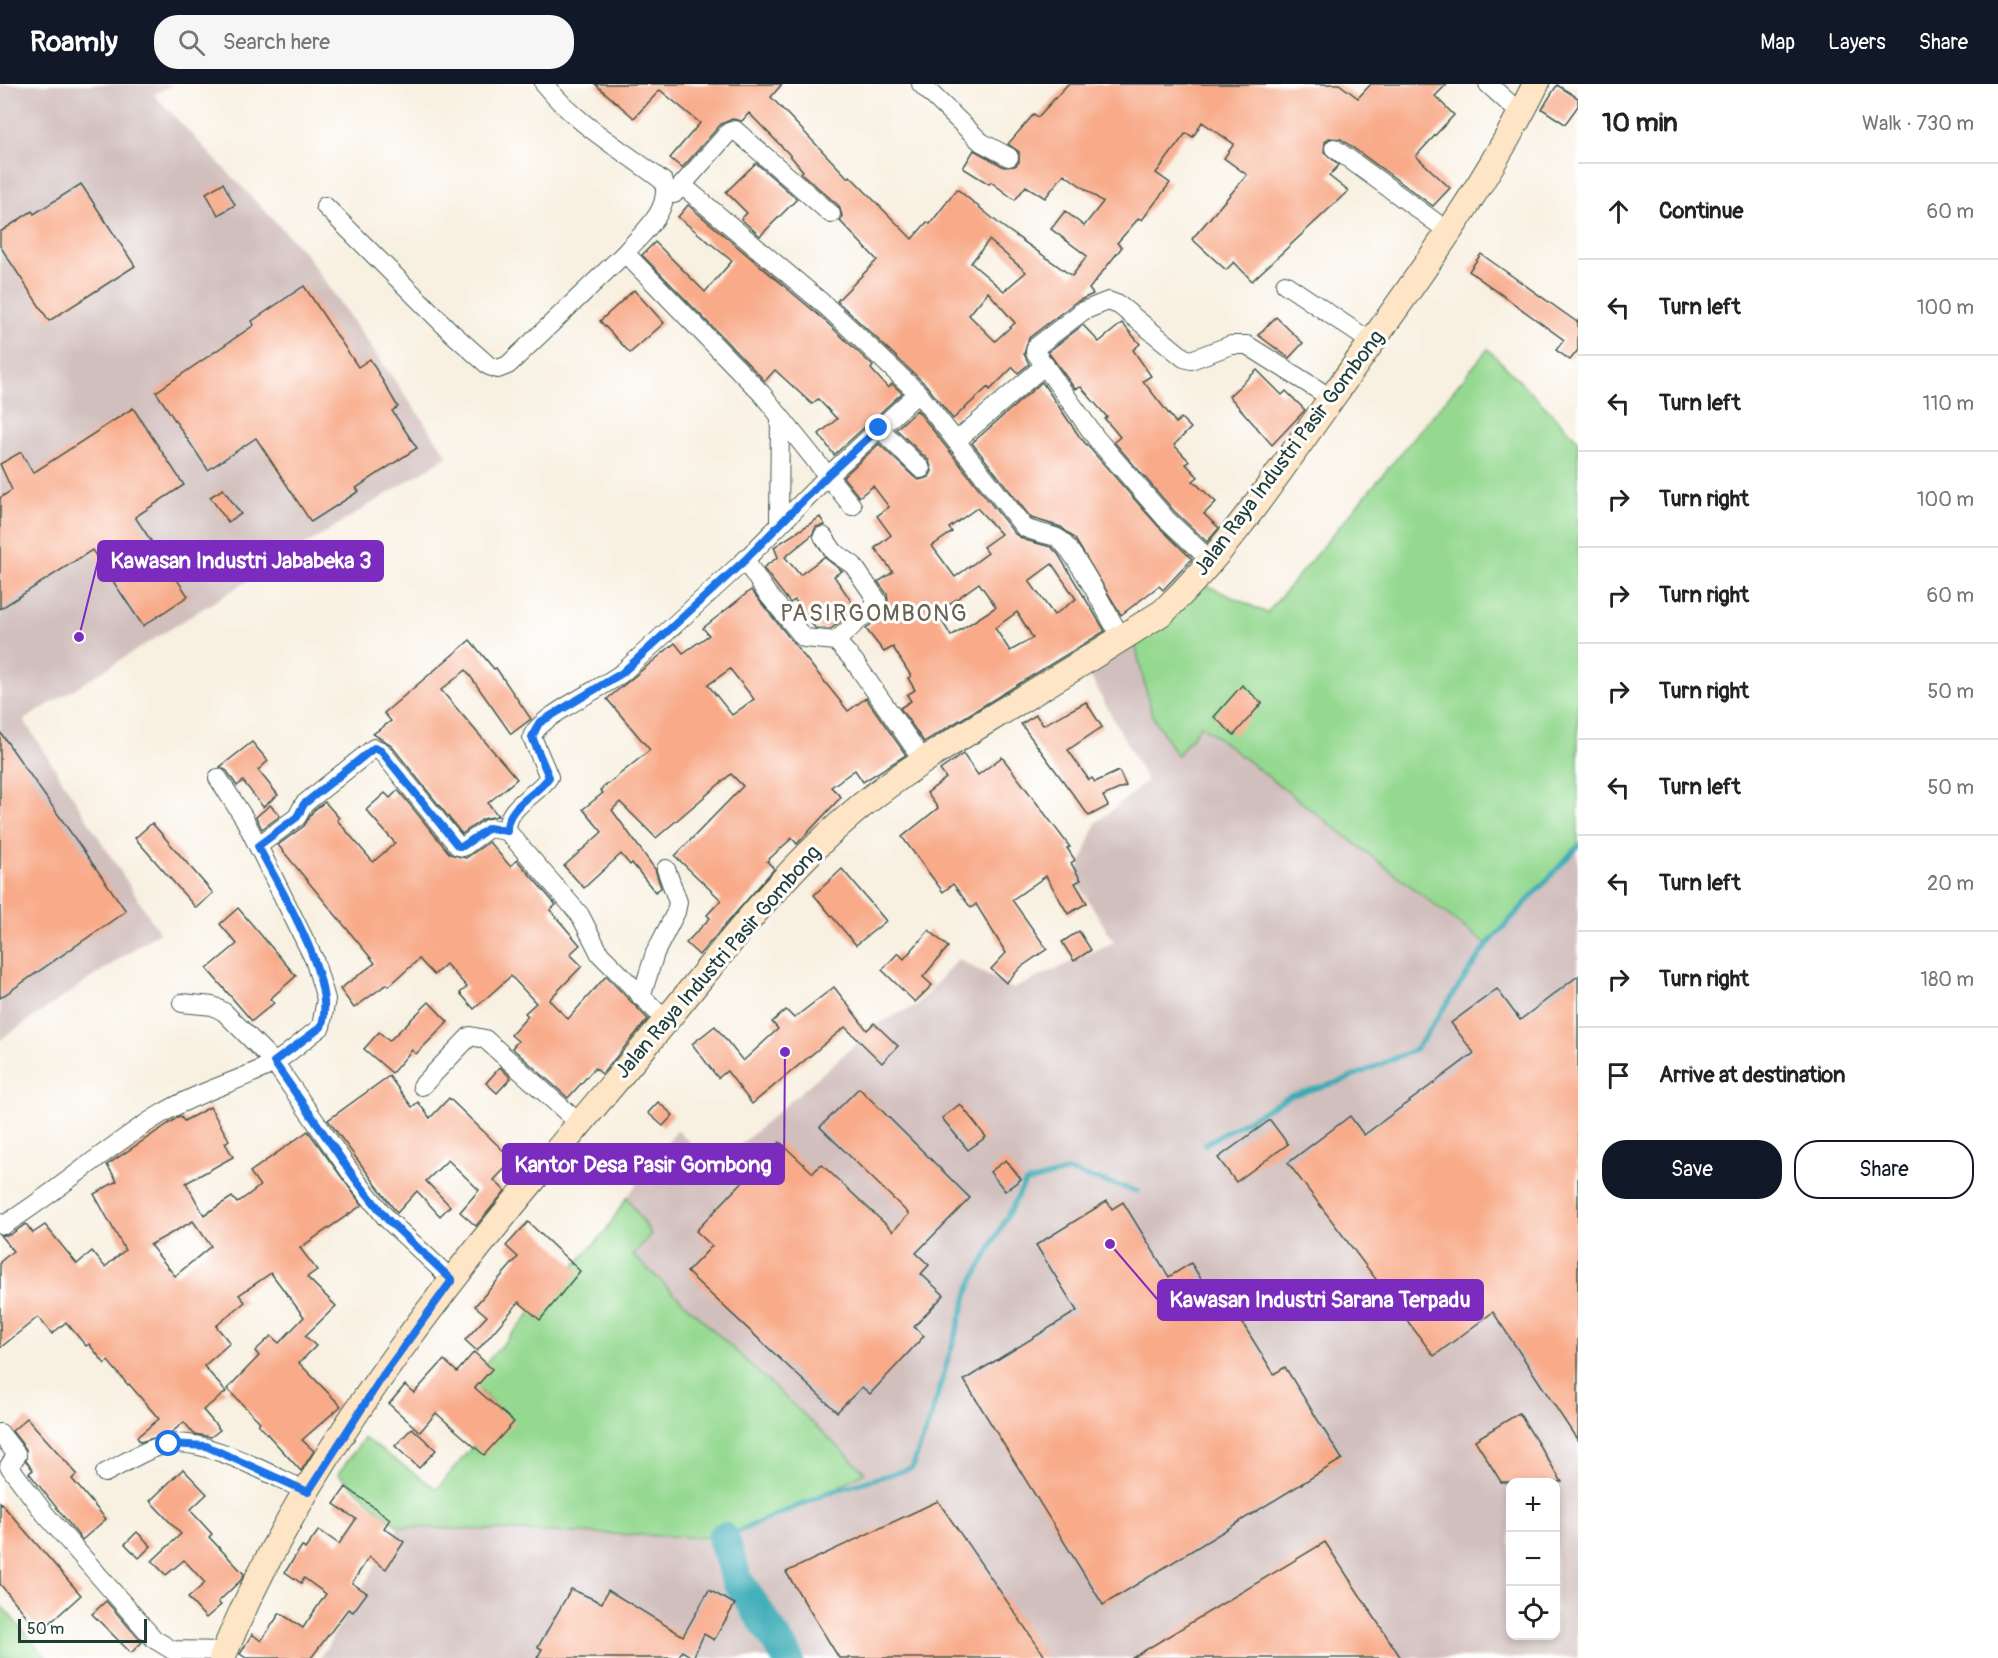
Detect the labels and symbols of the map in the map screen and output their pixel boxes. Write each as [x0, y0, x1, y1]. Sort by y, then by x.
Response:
street label: Jalan Raya Industri Pasir Gombong [1188, 325, 1390, 581]
route end [865, 414, 891, 440]
callout: Kawasan Industri Jababeka 3 [98, 541, 383, 581]
text: Kawasan Industri Jababeka 3 [111, 547, 371, 575]
district label: PASIRGOMBONG [780, 599, 968, 628]
street label: Jalan Raya Industri Pasir Gombong [609, 840, 827, 1084]
callout: Kantor Desa Pasir Gombong [503, 1144, 784, 1184]
text: Kantor Desa Pasir Gombong [515, 1151, 771, 1179]
callout: Kawasan Industri Sarana Terpadu [1158, 1280, 1483, 1320]
text: Kawasan Industri Sarana Terpadu [1170, 1286, 1470, 1314]
route start [155, 1430, 181, 1456]
scale bar [18, 1616, 147, 1644]

